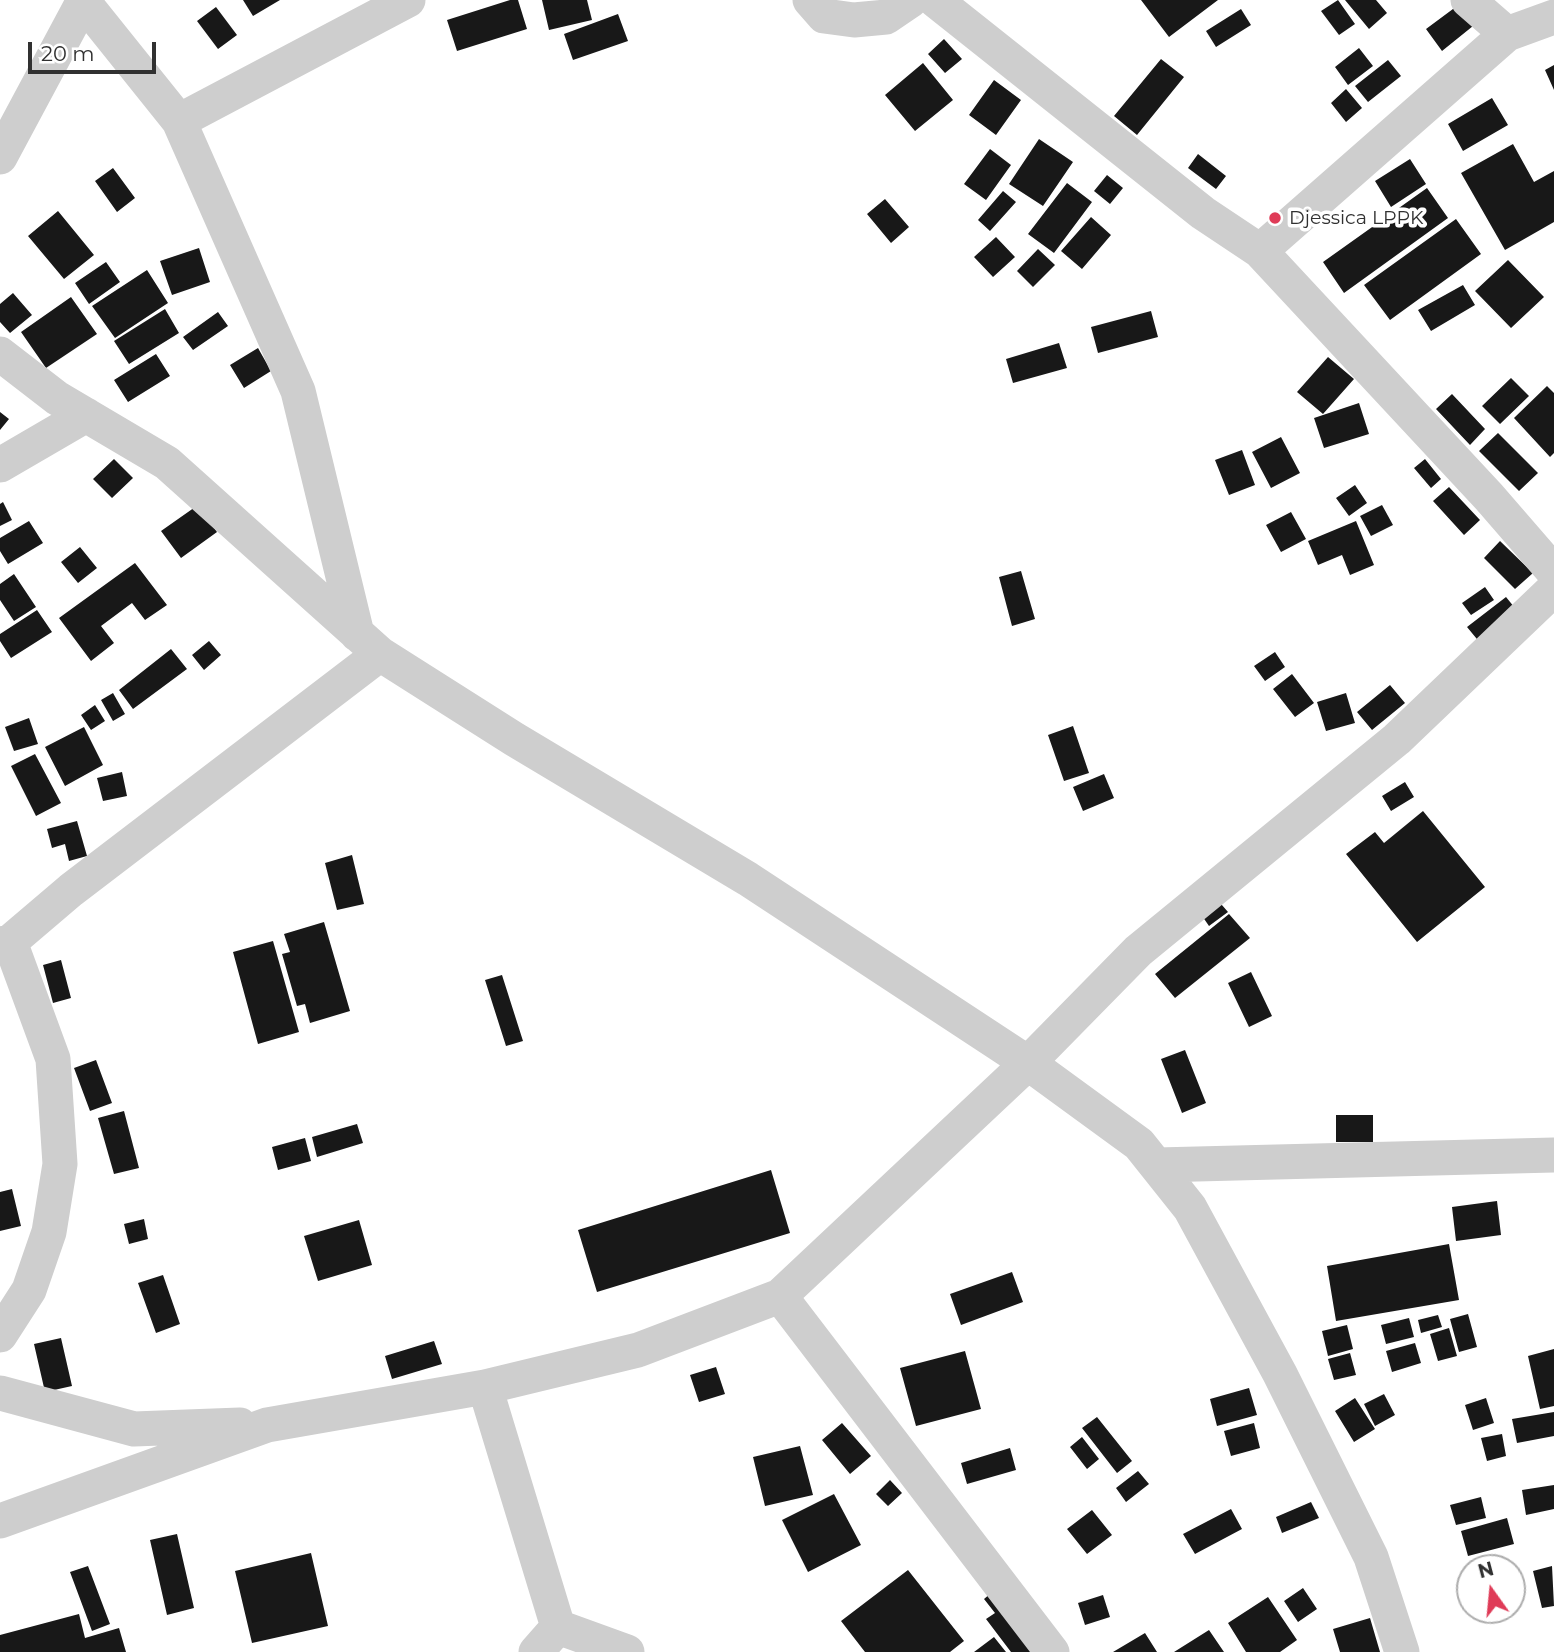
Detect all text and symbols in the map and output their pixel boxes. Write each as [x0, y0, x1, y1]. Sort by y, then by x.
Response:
scale bar [32, 28, 159, 72]
text: 20 m [41, 41, 95, 66]
place label: Djessica LPPK [1289, 207, 1424, 229]
marker: Djessica LPPK [1267, 210, 1283, 226]
north arrow [1456, 1554, 1526, 1624]
text: N [1476, 1557, 1496, 1583]

